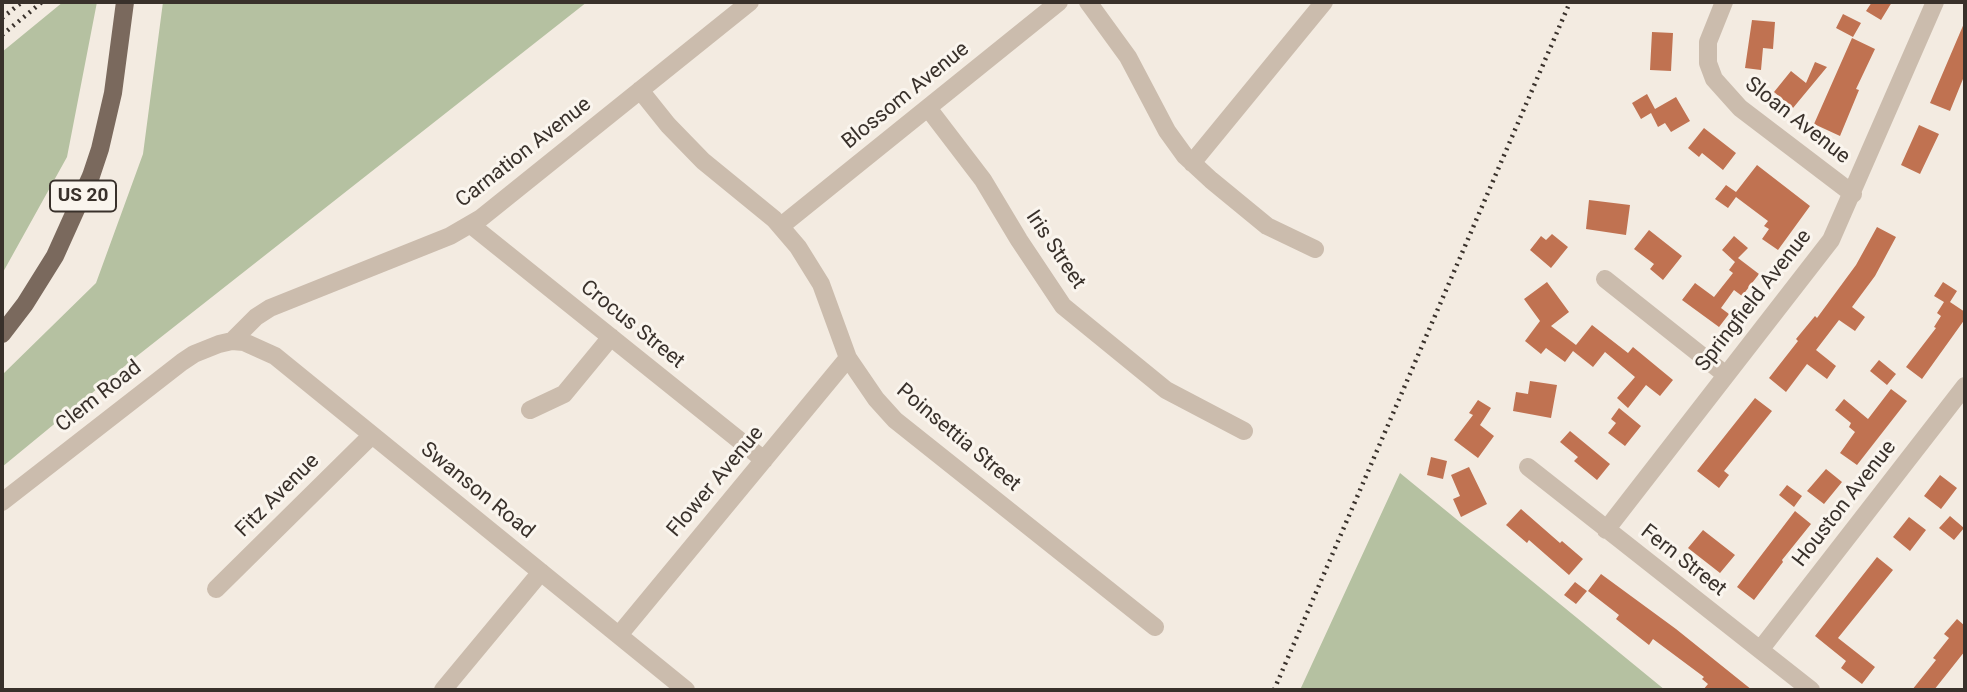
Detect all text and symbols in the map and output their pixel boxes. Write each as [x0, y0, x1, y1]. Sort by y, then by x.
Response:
street label: Blossom Avenue [837, 37, 975, 155]
street label: Sloan Avenue [1739, 72, 1855, 170]
street label: Carnation Avenue [451, 92, 597, 214]
road number: US 20 [50, 180, 116, 212]
street label: Iris Street [1020, 206, 1090, 294]
street label: Springfield Avenue [1691, 225, 1817, 377]
street label: Crocus Street [575, 275, 689, 375]
street label: Clem Road [51, 356, 147, 438]
street label: Poinsettia Street [891, 379, 1025, 497]
street label: Flower Avenue [662, 422, 770, 542]
street label: Houston Avenue [1788, 436, 1902, 572]
street label: Swanson Road [415, 437, 539, 545]
street label: Fitz Avenue [231, 449, 325, 543]
street label: Fern Street [1635, 520, 1731, 602]

